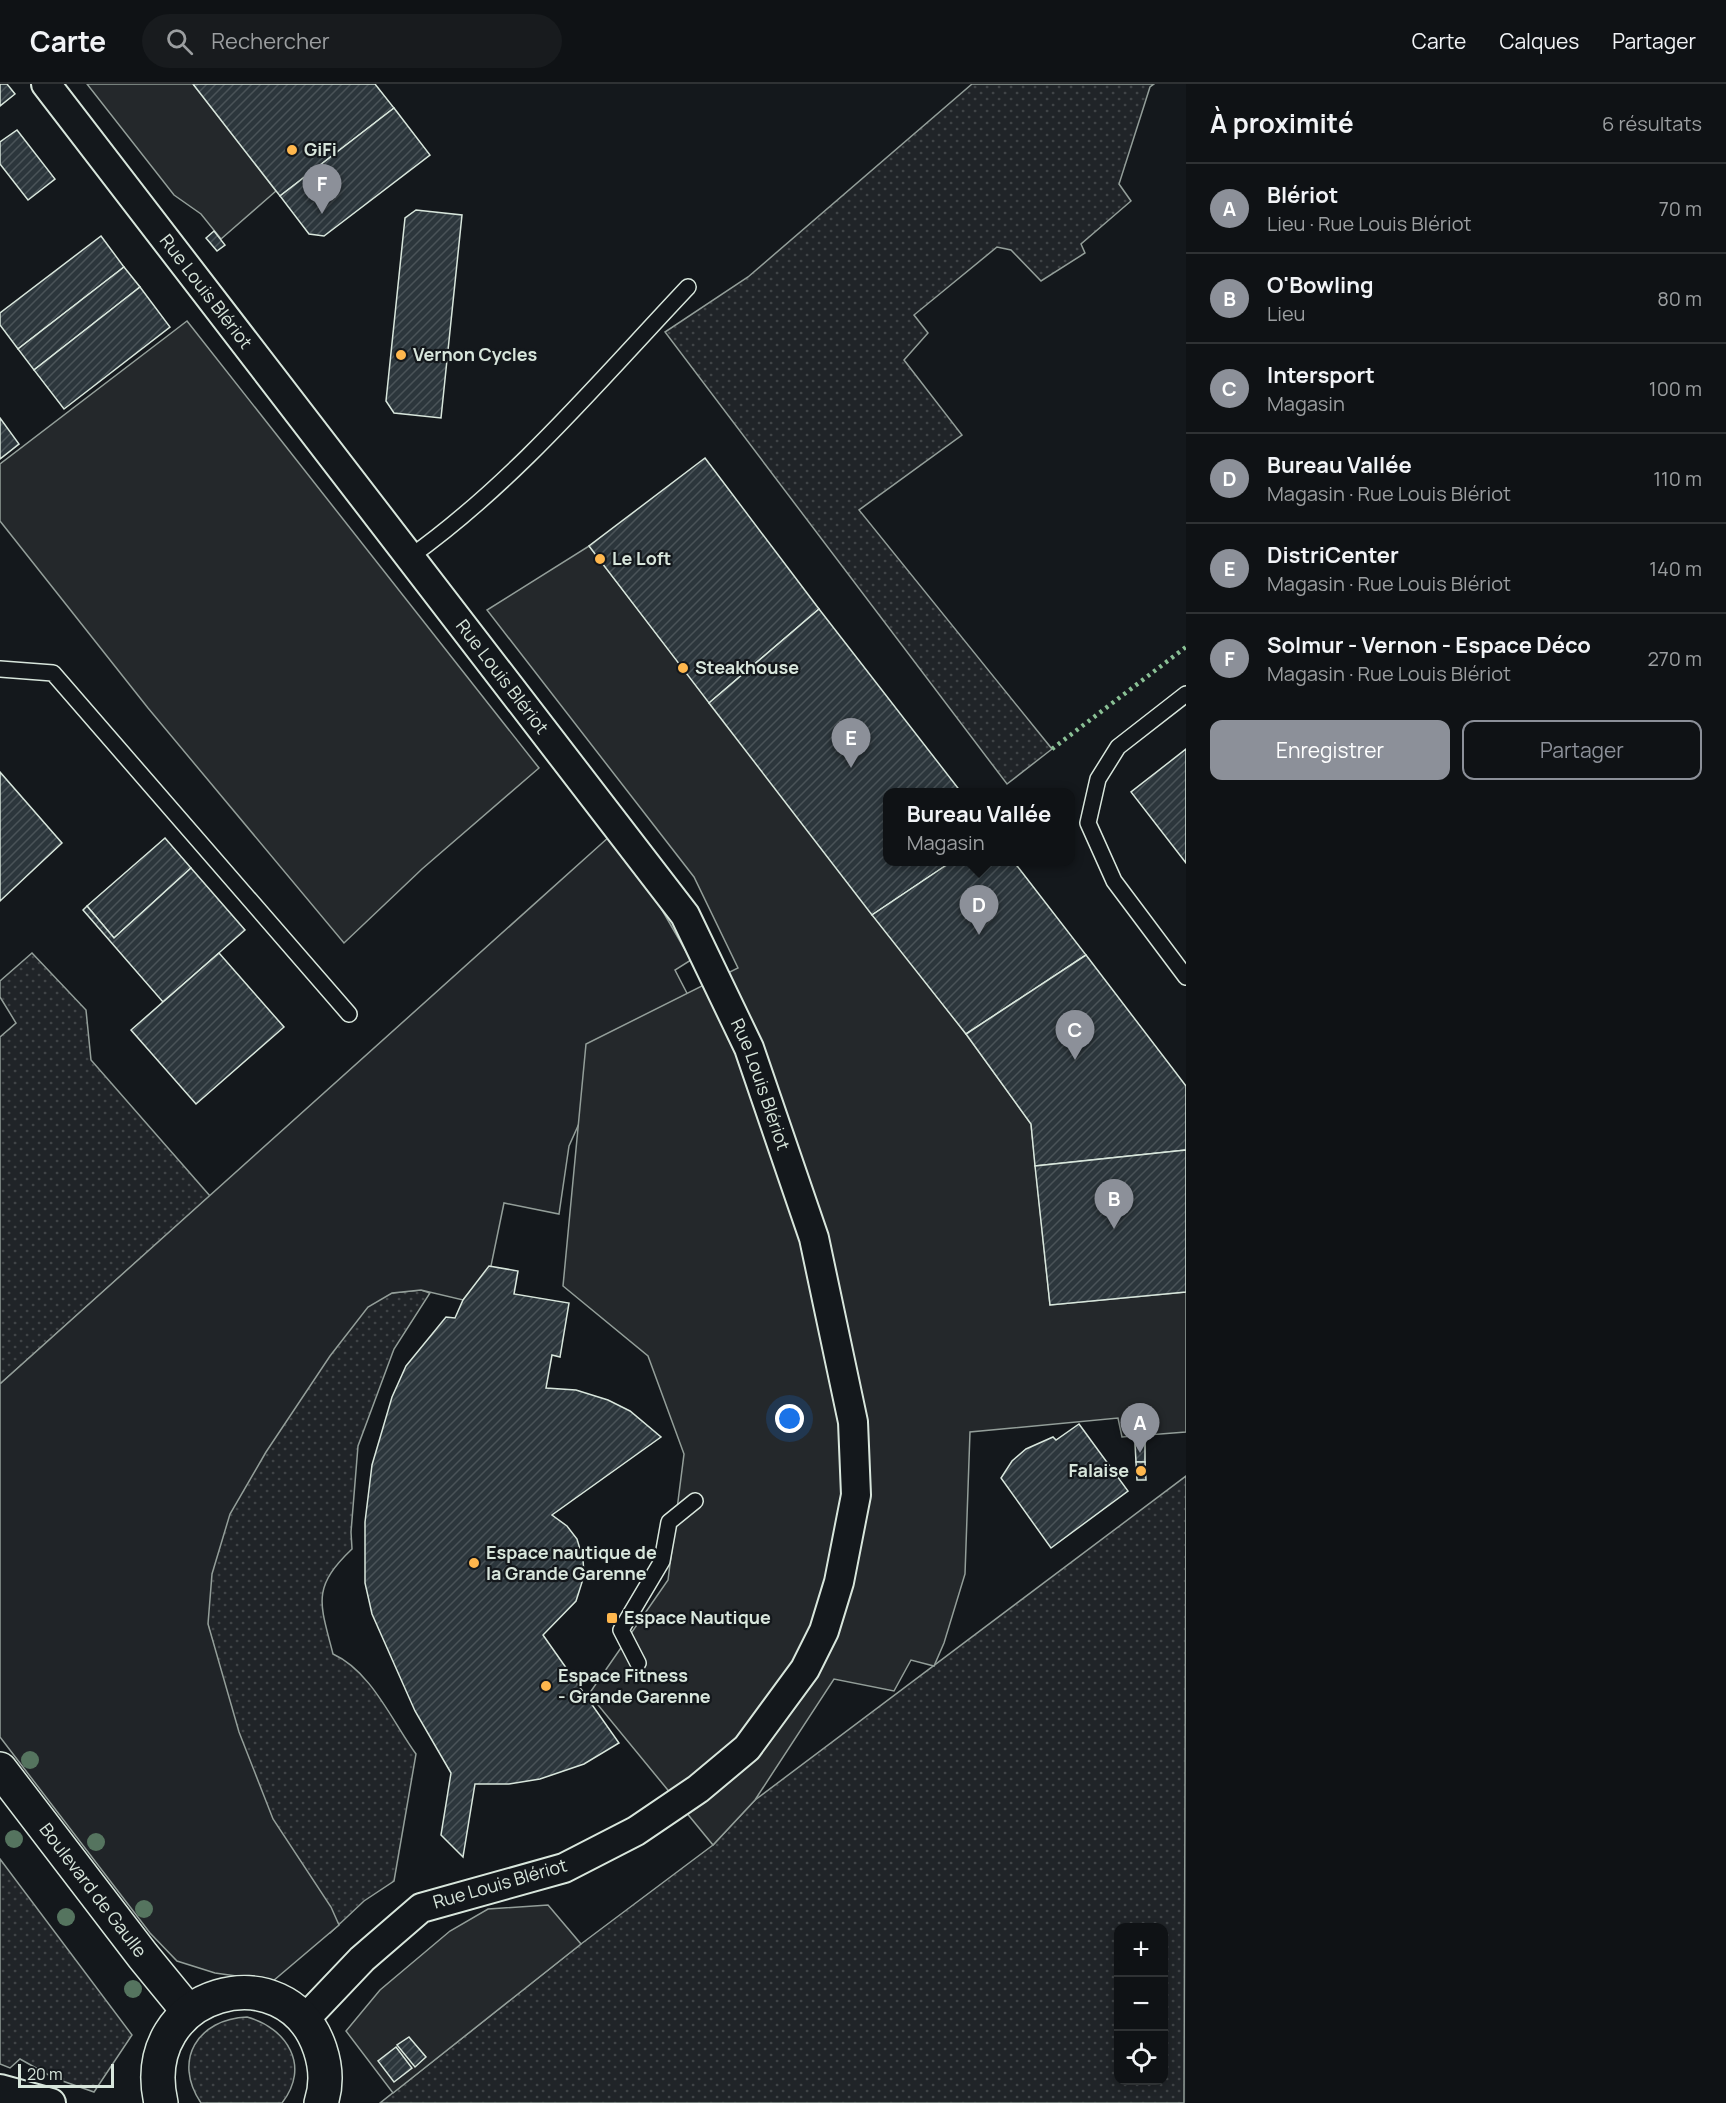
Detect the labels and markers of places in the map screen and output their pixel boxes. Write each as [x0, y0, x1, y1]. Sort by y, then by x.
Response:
place label: GiFi [304, 137, 337, 161]
marker: GiFi [285, 143, 299, 157]
pin: F [302, 164, 342, 214]
place label: Vernon Cycles [413, 342, 538, 366]
marker: Vernon Cycles [394, 348, 408, 362]
place label: Le Loft [612, 546, 671, 570]
marker: Le Loft [593, 552, 607, 566]
place label: Steakhouse [695, 655, 799, 679]
marker: Steakhouse [676, 661, 690, 675]
pin: E [832, 718, 870, 768]
pin: D [960, 886, 998, 935]
pin: C [1056, 1010, 1094, 1060]
pin: B [1094, 1180, 1134, 1229]
pin: A [1120, 1404, 1160, 1453]
place label: Falaise [1069, 1458, 1129, 1482]
marker: Falaise [1134, 1464, 1148, 1478]
place label: Espace nautique de la Grande Garenne [486, 1540, 657, 1585]
marker: Espace nautique de la Grande Garenne [467, 1556, 481, 1570]
place label: Espace Nautique [624, 1605, 771, 1629]
marker: Espace Nautique [605, 1611, 619, 1625]
place label: Espace Fitness - Grande Garenne [558, 1663, 711, 1708]
marker: Espace Fitness - Grande Garenne [539, 1679, 553, 1693]

